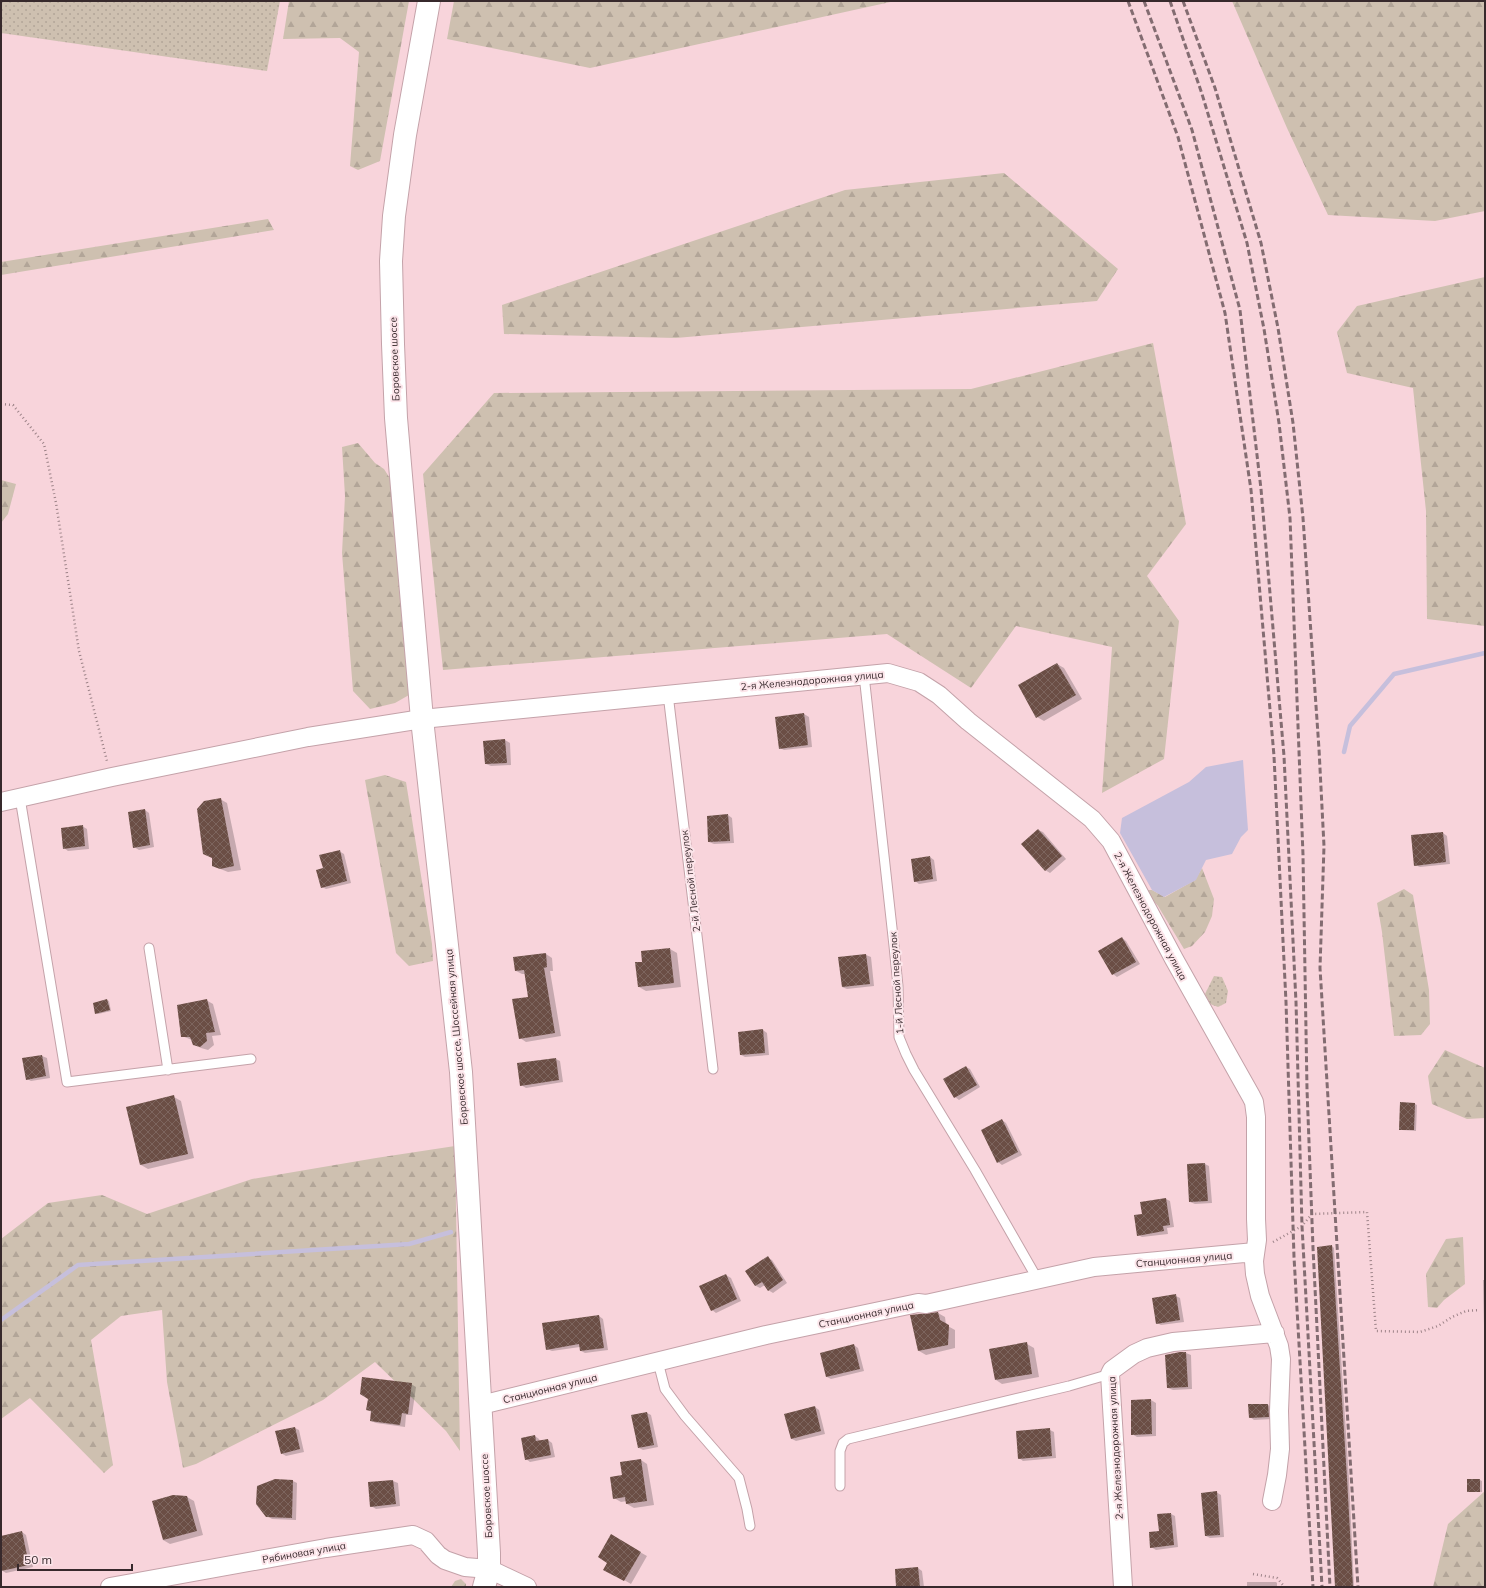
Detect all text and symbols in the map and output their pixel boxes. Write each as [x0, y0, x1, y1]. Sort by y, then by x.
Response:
street label: Боровское шоссе [387, 316, 402, 401]
street label: 2-я Железнодорожная улица [740, 668, 884, 693]
street label: 2-й Лесной переулок [678, 829, 703, 933]
street label: 2-я Железнодорожная улица [1111, 850, 1190, 983]
street label: 1-й Лесной переулок [886, 931, 907, 1035]
street label: Боровское шоссе, Шоссейная улица [442, 948, 471, 1125]
street label: Станционная улица [1135, 1249, 1233, 1270]
street label: Станционная улица [817, 1298, 915, 1331]
street label: Станционная улица [502, 1370, 599, 1406]
street label: 2-я Железнодорожная улица [1105, 1376, 1126, 1520]
street label: Боровское шоссе [478, 1453, 495, 1538]
street label: Рябиновая улица [261, 1539, 347, 1566]
scale bar [18, 1546, 132, 1572]
text: 50 m [24, 1552, 52, 1567]

